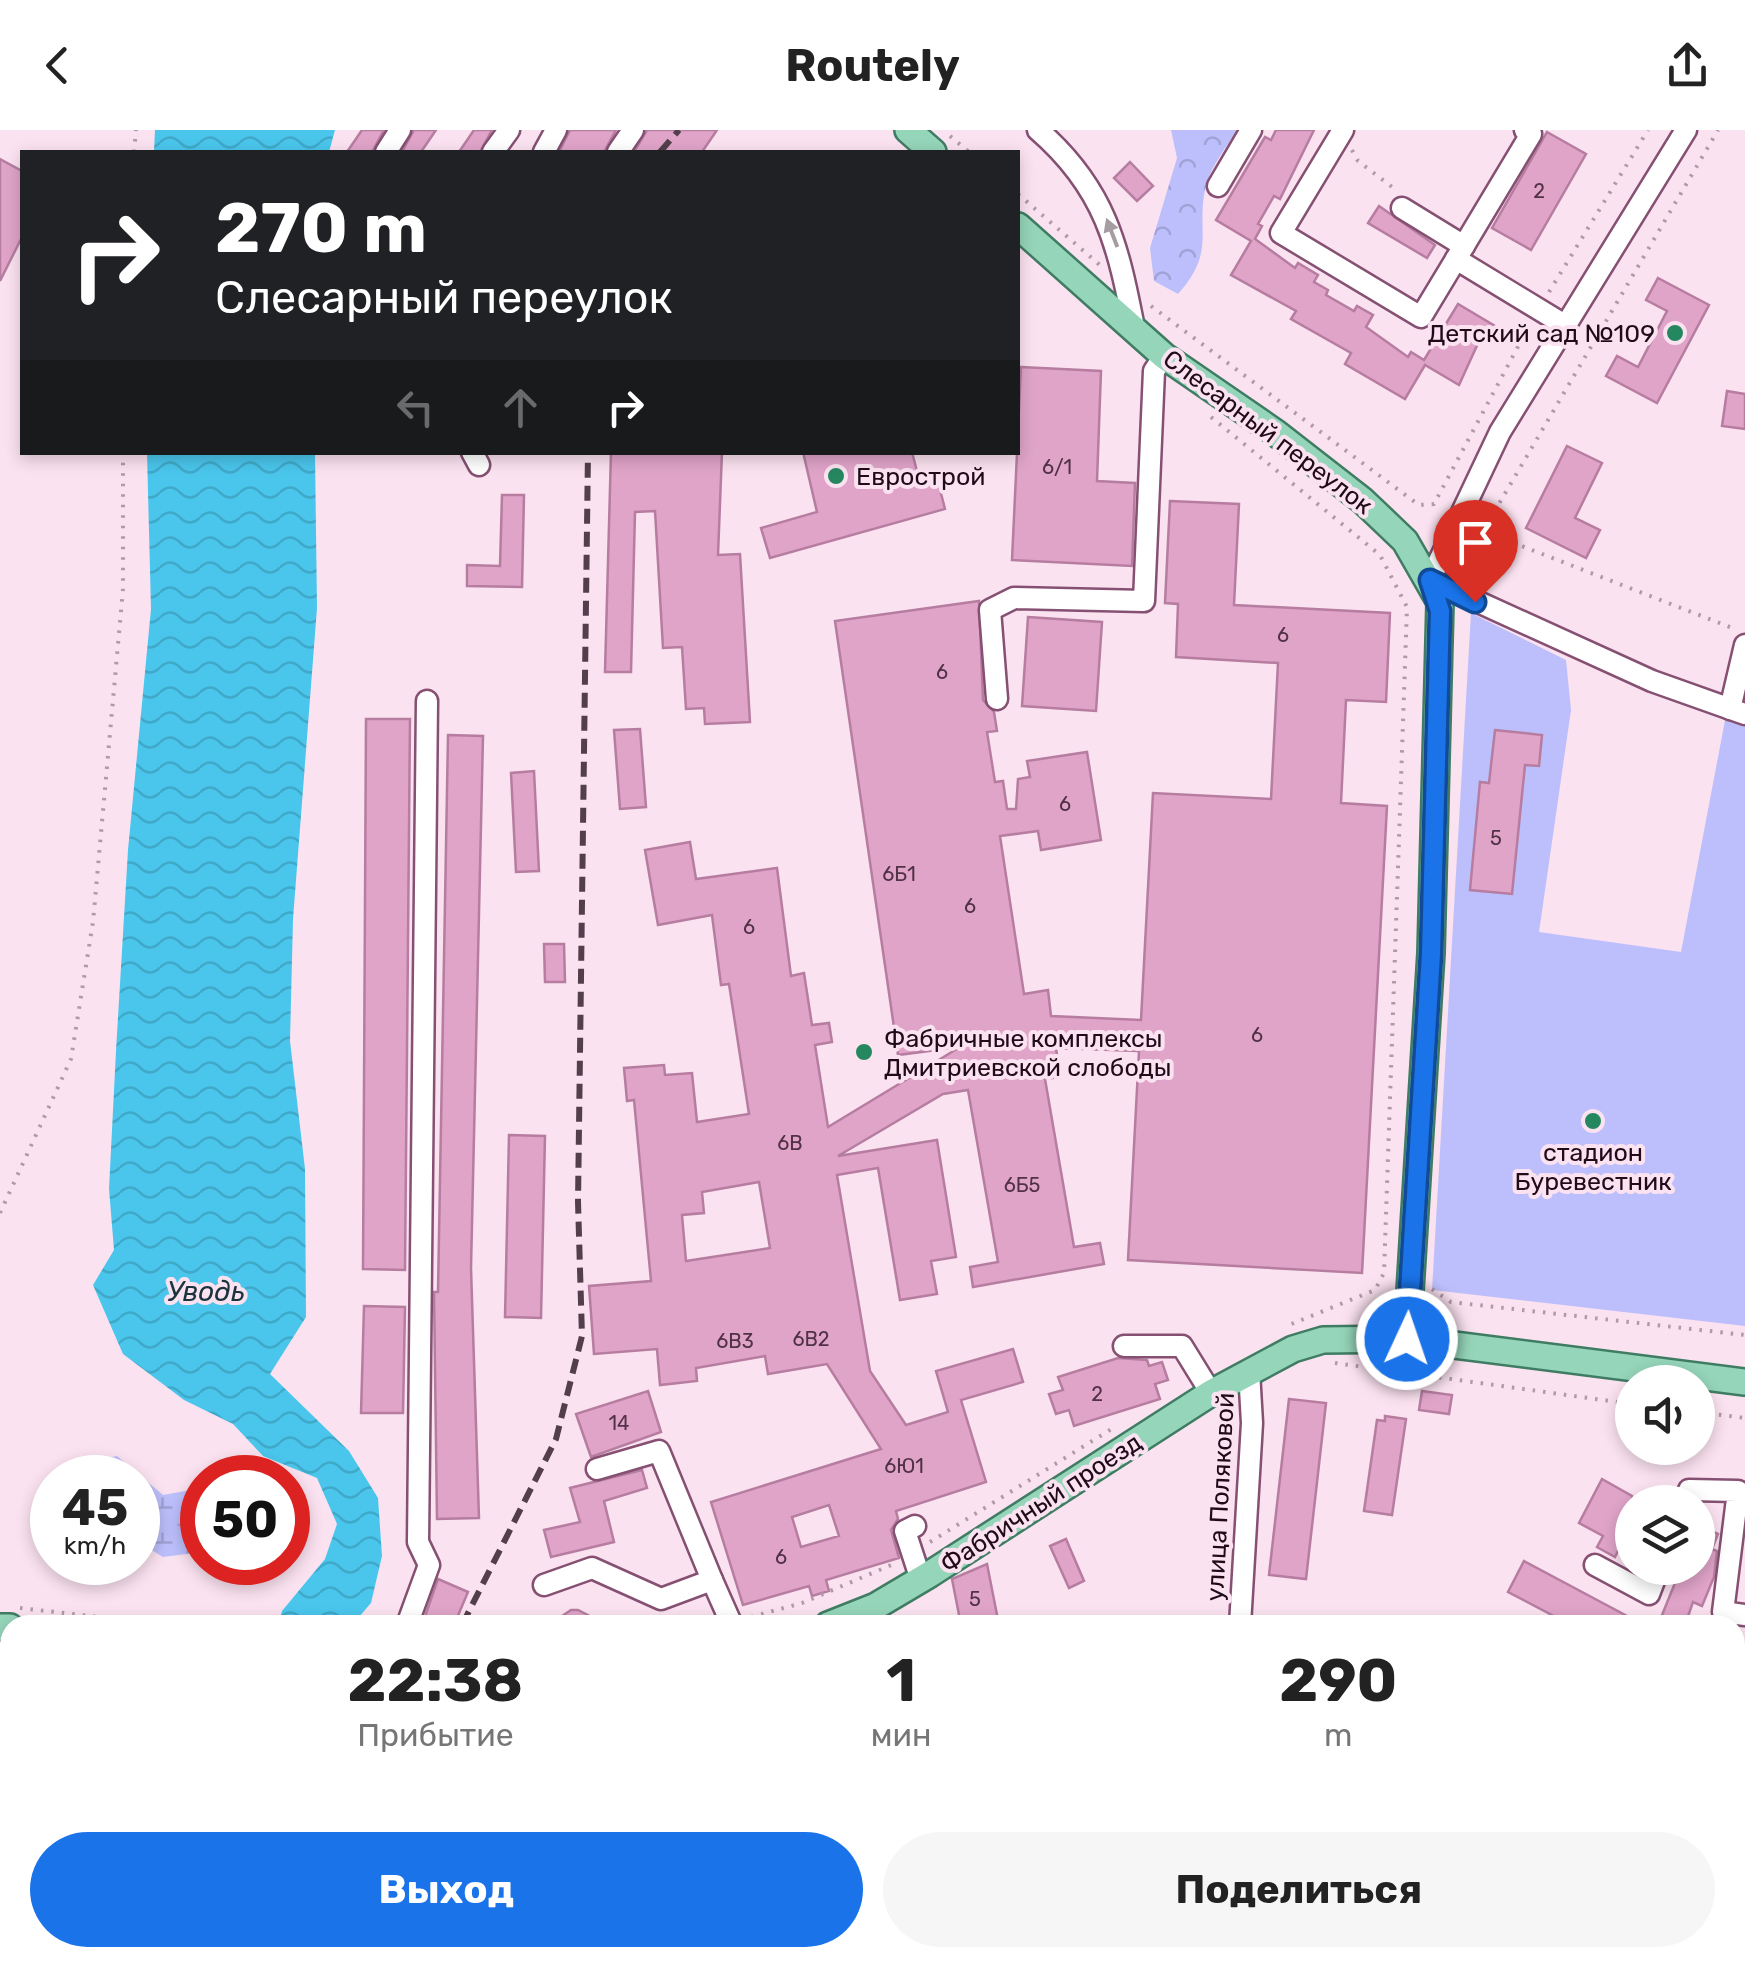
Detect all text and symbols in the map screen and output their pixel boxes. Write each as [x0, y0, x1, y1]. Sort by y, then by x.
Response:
icon: back [30, 38, 85, 93]
icon: share [1660, 38, 1715, 93]
text: Routely [785, 39, 960, 92]
house number: 2 [1533, 179, 1545, 203]
text: 270 m [215, 187, 427, 270]
icon: right [50, 190, 180, 320]
one-way arrow [1104, 218, 1119, 248]
text: Слесарный переулок [215, 271, 673, 324]
place label: Детский сад №109 [1428, 319, 1655, 348]
marker: Детский сад №109 [1664, 322, 1686, 344]
street label: Слесарный переулок [1158, 344, 1378, 520]
icon: left [388, 380, 443, 435]
icon: ahead [493, 380, 548, 435]
icon: right [598, 380, 653, 435]
house number: 6/1 [1042, 455, 1072, 479]
place label: Еврострой [856, 462, 986, 491]
marker: Еврострой [825, 465, 847, 487]
pin [1433, 500, 1518, 603]
icon: arrive [1448, 515, 1503, 570]
house number: 6 [1277, 623, 1289, 647]
house number: 6 [936, 660, 948, 684]
house number: 6 [1059, 792, 1071, 816]
house number: 5 [1490, 826, 1502, 850]
house number: 6Б1 [882, 862, 916, 886]
house number: 6 [964, 894, 976, 918]
house number: 6 [743, 915, 755, 939]
house number: 6 [1251, 1023, 1263, 1047]
place label: Фабричные комплексы Дмитриевской слободы [884, 1024, 1171, 1082]
marker: Фабричные комплексы Дмитриевской слободы [853, 1041, 875, 1063]
marker: стадион Буревестник [1582, 1110, 1604, 1132]
house number: 6В [777, 1131, 803, 1155]
place label: стадион Буревестник [1514, 1138, 1672, 1196]
house number: 6Б5 [1004, 1173, 1040, 1197]
water label: Уводь [167, 1275, 245, 1308]
position arrow [1355, 1287, 1459, 1391]
house number: 6В2 [792, 1327, 830, 1351]
house number: 6В3 [716, 1329, 754, 1353]
map controls [1615, 1365, 1715, 1585]
button: sound [1615, 1365, 1715, 1465]
house number: 2 [1091, 1382, 1103, 1406]
street label: улица Поляковой [1200, 1392, 1240, 1602]
house number: 14 [609, 1411, 629, 1435]
street label: Фабричный проезд [935, 1427, 1147, 1579]
house number: 6Ю1 [884, 1454, 924, 1478]
speed limit sign: 50 [180, 1455, 310, 1585]
text: 45 [62, 1478, 128, 1538]
button: layers [1615, 1485, 1715, 1585]
text: km/h [64, 1531, 126, 1560]
house number: 6 [775, 1545, 787, 1569]
house number: 5 [969, 1587, 981, 1611]
text: 22:38 [348, 1645, 523, 1716]
text: 1 [886, 1645, 916, 1716]
text: 290 [1279, 1645, 1397, 1716]
text: Прибытие [357, 1716, 514, 1754]
text: мин [871, 1716, 932, 1754]
text: m [1324, 1716, 1353, 1754]
button: Выход [30, 1832, 863, 1947]
button: Поделиться [883, 1832, 1715, 1947]

